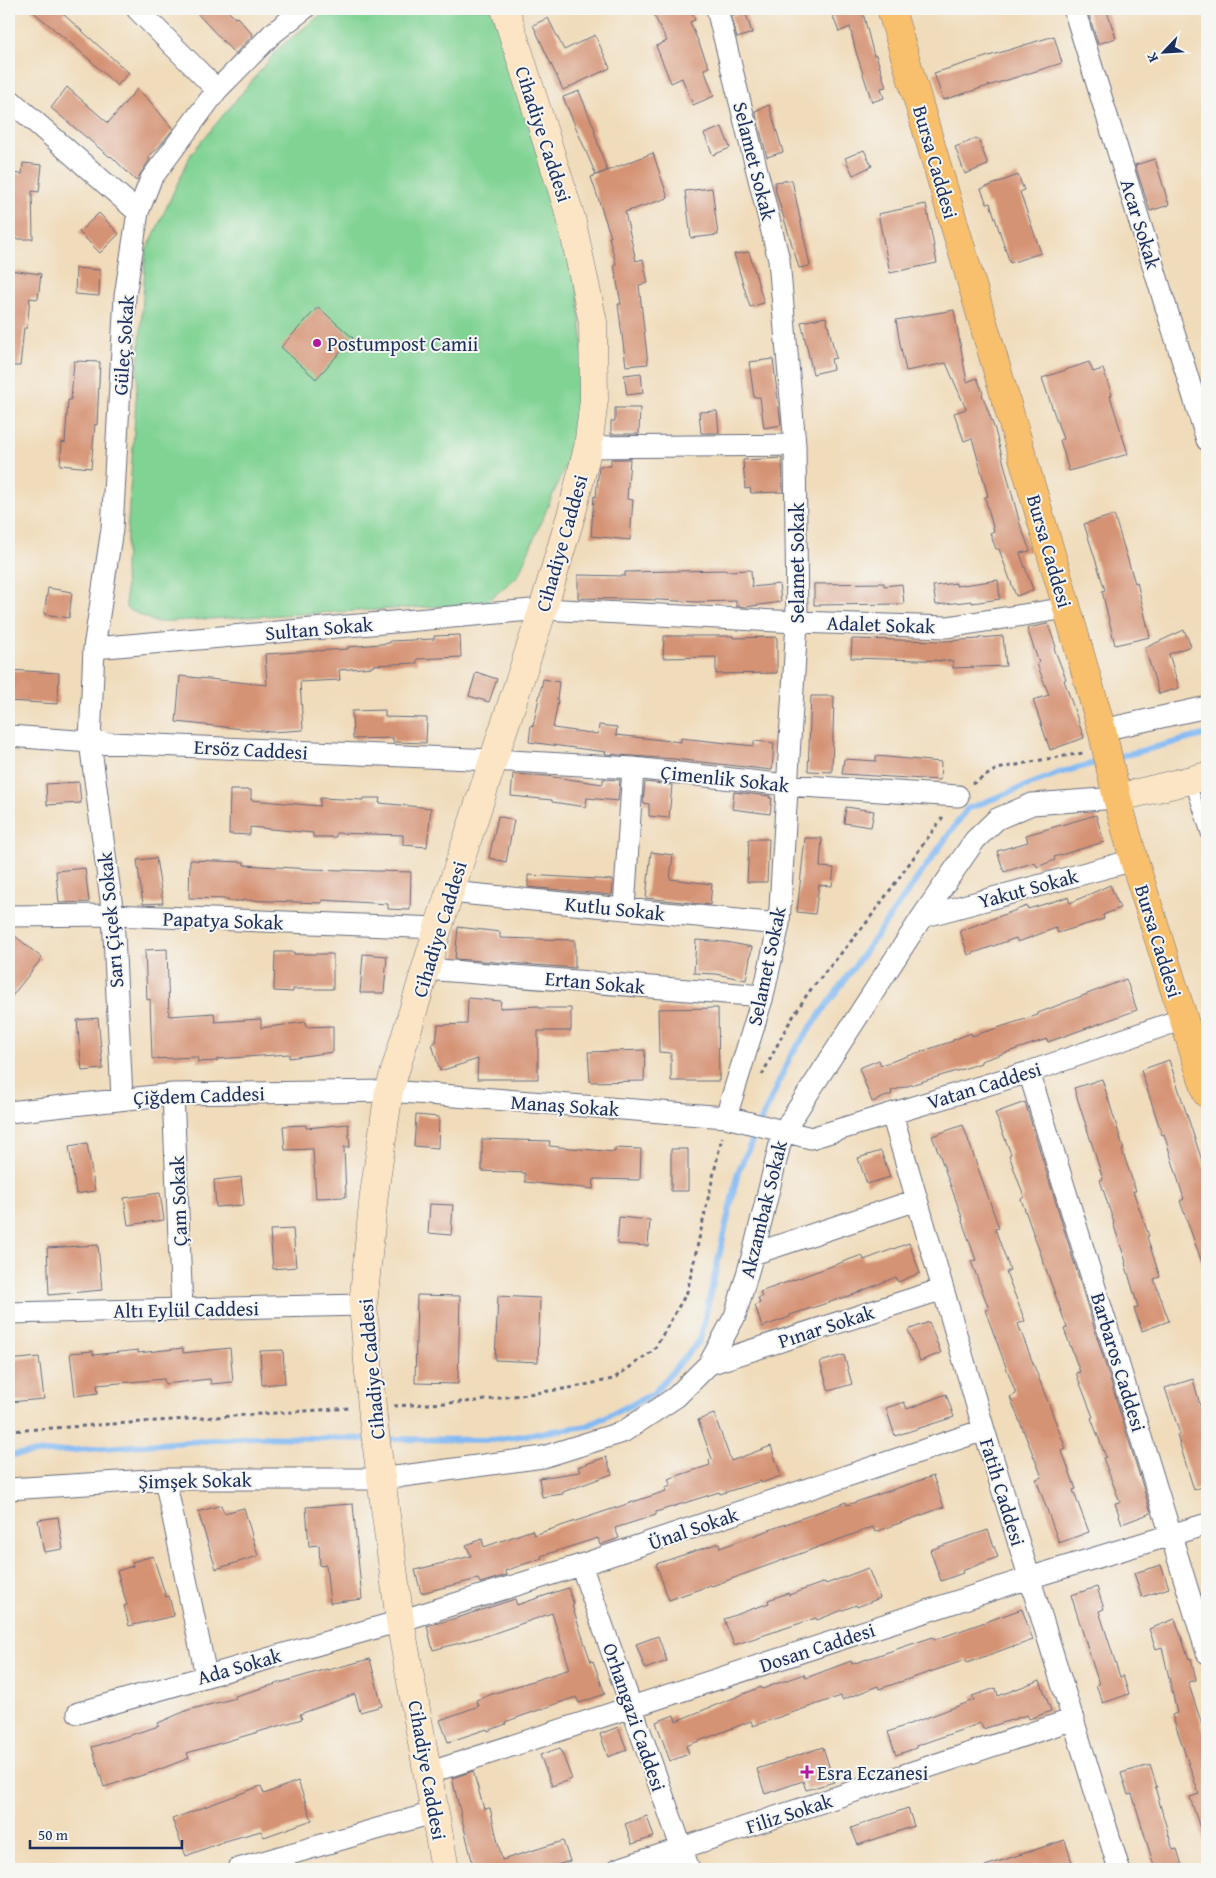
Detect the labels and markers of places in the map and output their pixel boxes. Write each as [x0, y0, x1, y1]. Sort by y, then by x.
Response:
place label: Postumpost Camii [327, 329, 479, 358]
marker: Postumpost Camii [311, 337, 323, 349]
place label: Esra Eczanesi [817, 1758, 929, 1787]
marker: Esra Eczanesi [801, 1766, 813, 1778]

